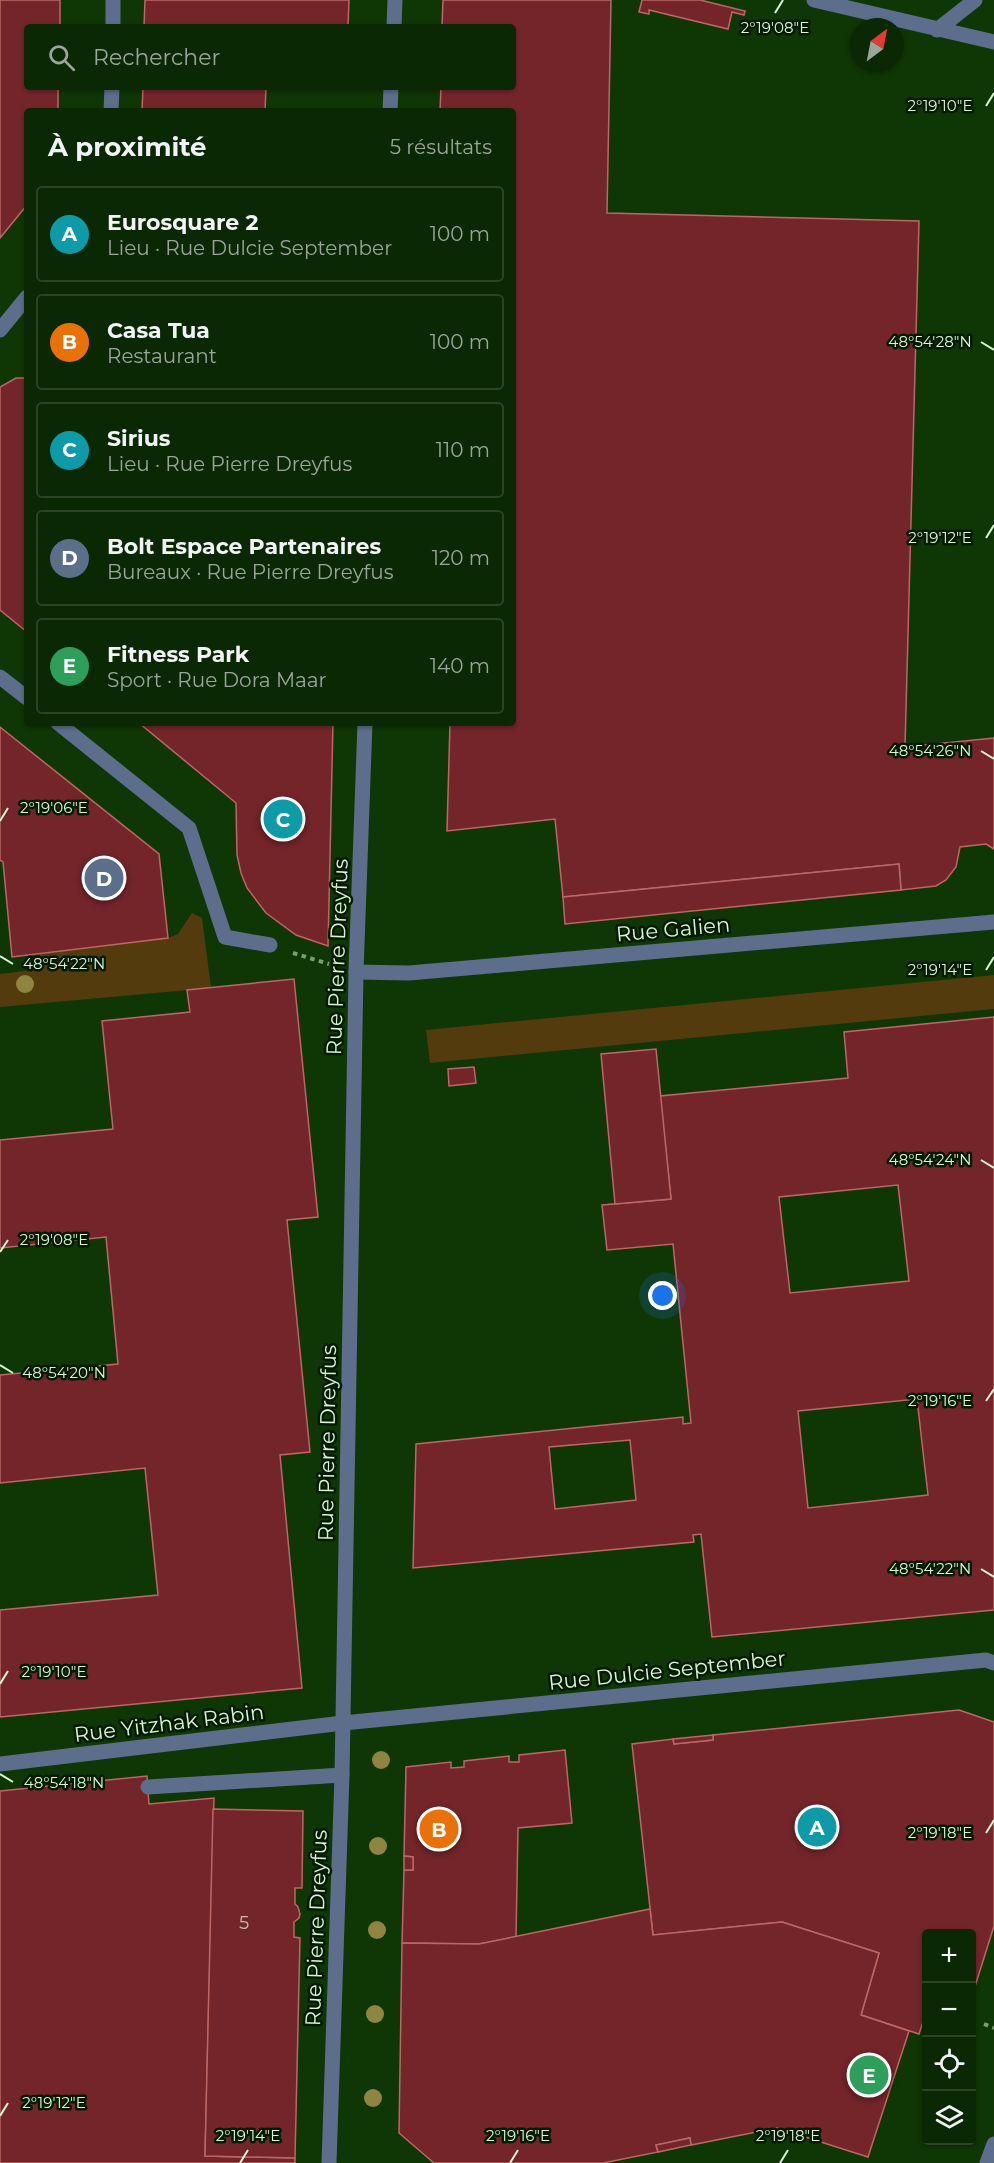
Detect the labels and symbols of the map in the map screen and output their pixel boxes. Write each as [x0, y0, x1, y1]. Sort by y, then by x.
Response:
text: 2°19'08"E [741, 18, 809, 37]
north arrow [850, 18, 904, 72]
text: 2°19'10"E [908, 96, 972, 115]
text: 48°54'28"N [888, 332, 972, 351]
text: 2°19'12"E [908, 528, 972, 547]
text: 48°54'26"N [889, 741, 971, 760]
pin: C [264, 796, 302, 842]
text: 2°19'06"E [20, 798, 88, 817]
pin: D [84, 856, 124, 900]
street label: Rue Pierre Dreyfus [321, 858, 353, 1056]
street label: Rue Galien [615, 912, 731, 946]
text: 48°54'22"N [23, 954, 105, 973]
text: 2°19'14"E [908, 960, 972, 979]
text: 48°54'24"N [889, 1150, 971, 1169]
text: 2°19'08"E [20, 1230, 88, 1249]
your location [648, 1281, 677, 1310]
street label: Rue Pierre Dreyfus [313, 1345, 341, 1541]
text: 48°54'20"N [22, 1363, 106, 1382]
text: 2°19'16"E [908, 1391, 972, 1410]
text: 48°54'22"N [889, 1559, 971, 1578]
street label: Rue Dulcie September [547, 1645, 787, 1695]
text: 2°19'10"E [22, 1662, 86, 1681]
street label: Rue Yitzhak Rabin [72, 1699, 266, 1747]
text: 48°54'18"N [24, 1773, 104, 1792]
pin: A [798, 1804, 836, 1850]
pin: B [420, 1806, 458, 1852]
text: 2°19'18"E [908, 1823, 972, 1842]
street label: Rue Pierre Dreyfus [300, 1829, 332, 2027]
house number: 5 [239, 1912, 249, 1934]
pin: E [850, 2052, 888, 2098]
text: 2°19'12"E [22, 2093, 86, 2112]
text: 2°19'14"E [216, 2126, 280, 2145]
text: 2°19'16"E [486, 2126, 550, 2145]
text: 2°19'18"E [756, 2126, 820, 2145]

